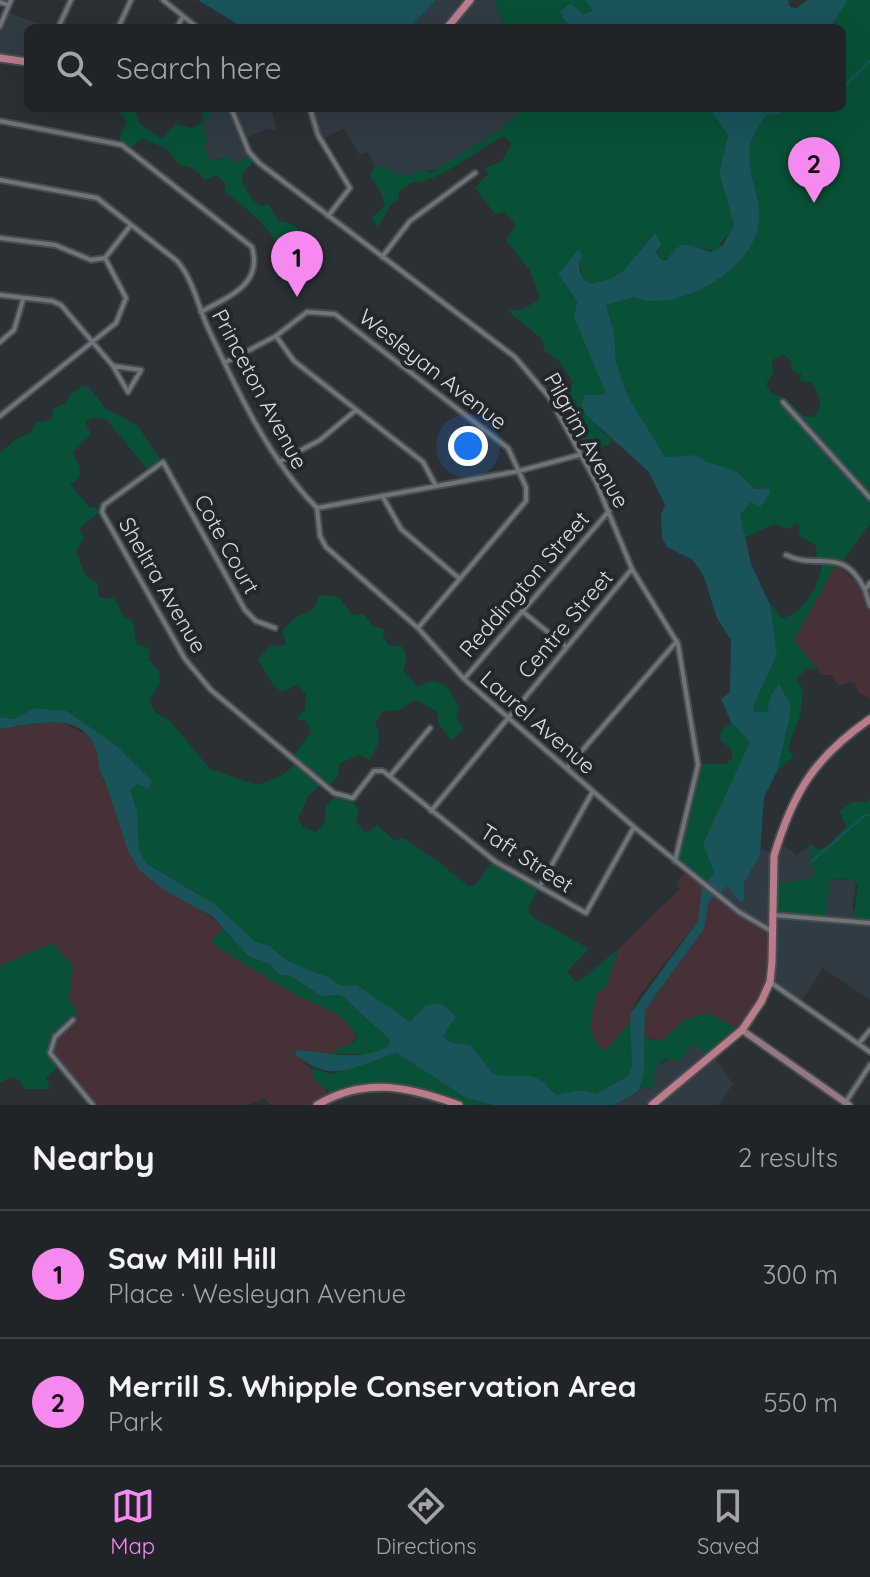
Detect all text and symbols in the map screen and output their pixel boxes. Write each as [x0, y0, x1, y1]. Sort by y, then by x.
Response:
search box [24, 24, 846, 112]
icon: search [52, 46, 96, 90]
text: Search here [116, 49, 282, 87]
pin: 2 [788, 137, 840, 203]
pin: 1 [271, 231, 323, 297]
street label: Wesleyan Avenue [353, 302, 513, 436]
street label: Princeton Avenue [206, 304, 314, 474]
street label: Pilgrim Avenue [538, 367, 636, 513]
your location [448, 426, 488, 466]
street label: Cote Court [188, 489, 266, 599]
street label: Reddington Street [453, 505, 595, 663]
street label: Sheltra Avenue [113, 512, 213, 658]
street label: Centre Street [511, 564, 619, 684]
street label: Laurel Avenue [474, 664, 602, 780]
street label: Taft Street [475, 817, 579, 899]
text: Nearby [32, 1136, 155, 1179]
text: 2 results [738, 1141, 838, 1174]
text: Saw Mill Hill [108, 1239, 277, 1277]
text: 1 [53, 1258, 63, 1291]
text: 300 m [763, 1258, 838, 1291]
text: Place · Wesleyan Avenue [108, 1277, 406, 1310]
text: Merrill S. Whipple Conservation Area [108, 1367, 637, 1405]
text: 2 [51, 1386, 65, 1419]
text: 550 m [763, 1386, 838, 1419]
text: Park [108, 1405, 163, 1438]
tab: Map [110, 1484, 155, 1560]
tab: Directions [376, 1484, 476, 1560]
tab: Saved [697, 1484, 760, 1560]

